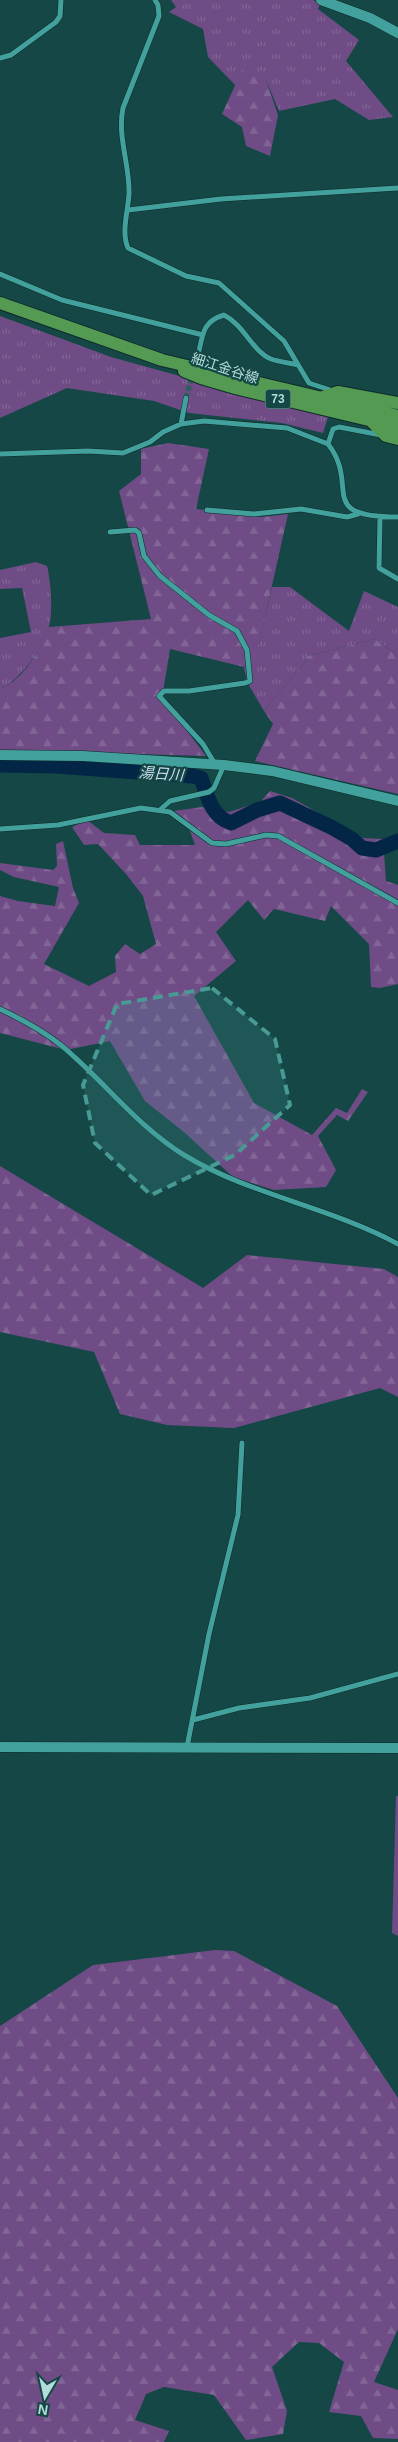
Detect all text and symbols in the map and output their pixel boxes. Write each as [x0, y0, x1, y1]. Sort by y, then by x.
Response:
street label: 細江金谷線 [189, 350, 261, 386]
road number: 73 [266, 389, 290, 408]
water label: 湯日川 [138, 763, 186, 784]
north arrow [20, 2372, 70, 2422]
text: N [37, 2401, 49, 2419]

